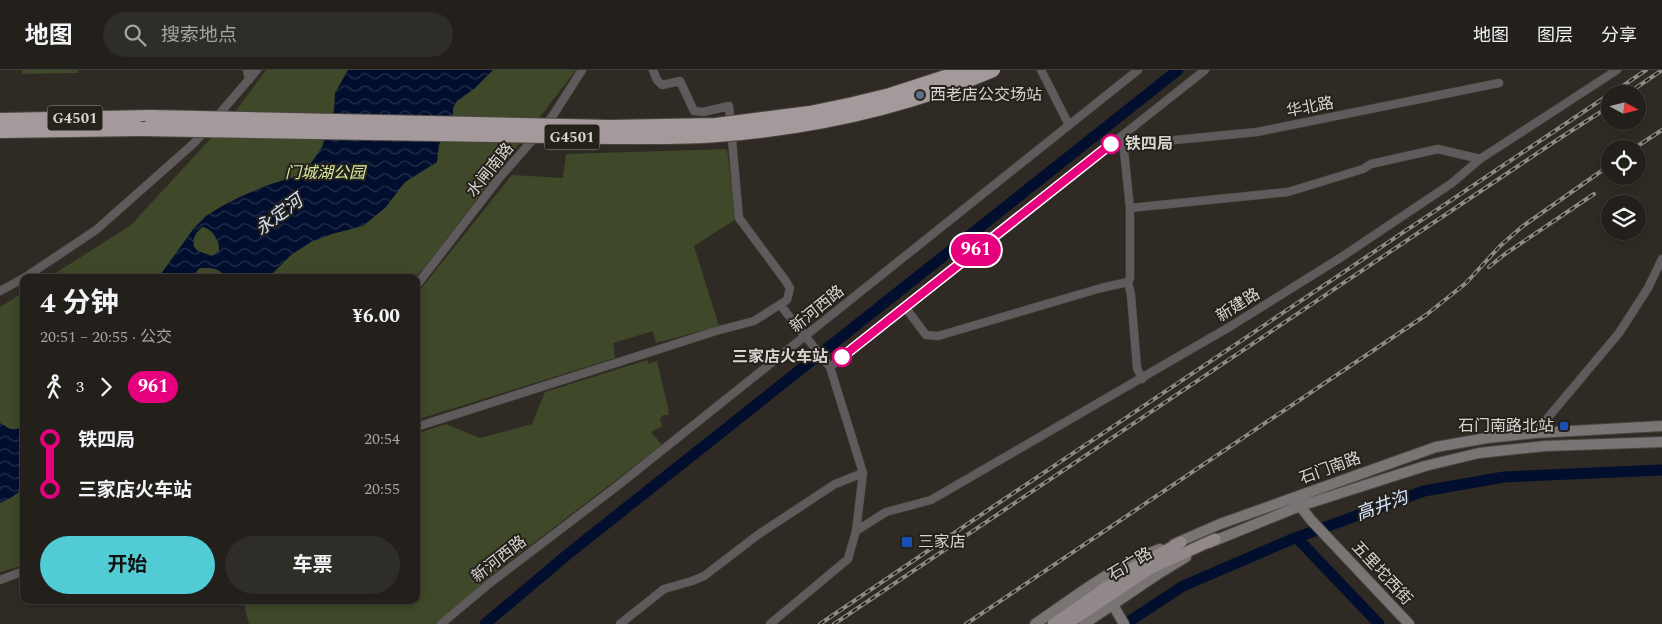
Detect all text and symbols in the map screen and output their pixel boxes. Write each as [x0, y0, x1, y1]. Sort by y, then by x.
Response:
search box [103, 12, 453, 57]
text: 地图 [25, 18, 73, 54]
icon: search [121, 21, 149, 49]
text: 搜索地点 [161, 21, 237, 50]
text: 地图 [1473, 22, 1509, 49]
text: 图层 [1537, 22, 1573, 49]
text: 分享 [1601, 22, 1637, 49]
place label: 西老店公交场站 [930, 83, 1042, 107]
north arrow [1601, 85, 1646, 130]
map controls [1601, 85, 1646, 240]
marker: 西老店公交场站 [914, 89, 926, 101]
street label: 华北路 [1284, 91, 1336, 123]
road number: G4501 [48, 106, 102, 130]
road number: G4501 [544, 124, 600, 150]
place label: 铁四局 [1125, 132, 1173, 156]
marker: 铁四局 [1101, 134, 1121, 154]
street label: 水闸南路 [461, 138, 519, 202]
button: locate [1601, 140, 1646, 185]
park label: 门城湖公园 [285, 161, 367, 185]
water label: 永定河 [249, 186, 311, 242]
button: layers [1601, 195, 1646, 240]
line badge: 961 [947, 234, 1005, 266]
text: 961 [961, 236, 991, 263]
street label: 新河西路 [785, 280, 849, 338]
text: 4 分钟 [40, 282, 119, 325]
street label: 新建路 [1211, 282, 1265, 328]
text: ¥6.00 [352, 302, 400, 331]
text: 20:51 – 20:55 · 公交 [40, 325, 172, 349]
place label: 三家店火车站 [732, 345, 828, 369]
marker: 三家店火车站 [832, 347, 852, 367]
icon: walk [40, 373, 68, 401]
icon: forward [92, 373, 120, 401]
text: 961 [138, 373, 168, 400]
text: 3 [76, 375, 84, 399]
place label: 石门南路北站 [1458, 414, 1554, 438]
marker: 石门南路北站 [1558, 420, 1570, 432]
text: 铁四局 [78, 426, 135, 455]
text: 20:54 [364, 427, 400, 451]
street label: 石门南路 [1296, 446, 1364, 490]
text: 三家店火车站 [78, 476, 192, 505]
text: 20:55 [364, 477, 400, 501]
water label: 高井沟 [1352, 483, 1414, 528]
street label: 新河西路 [466, 530, 532, 588]
place label: 三家店 [918, 530, 966, 554]
marker: 三家店 [900, 535, 914, 549]
button: 开始 [40, 536, 215, 594]
button: 车票 [225, 536, 400, 594]
street label: 五里坨西街 [1346, 536, 1418, 610]
street label: 石广路 [1103, 541, 1157, 587]

